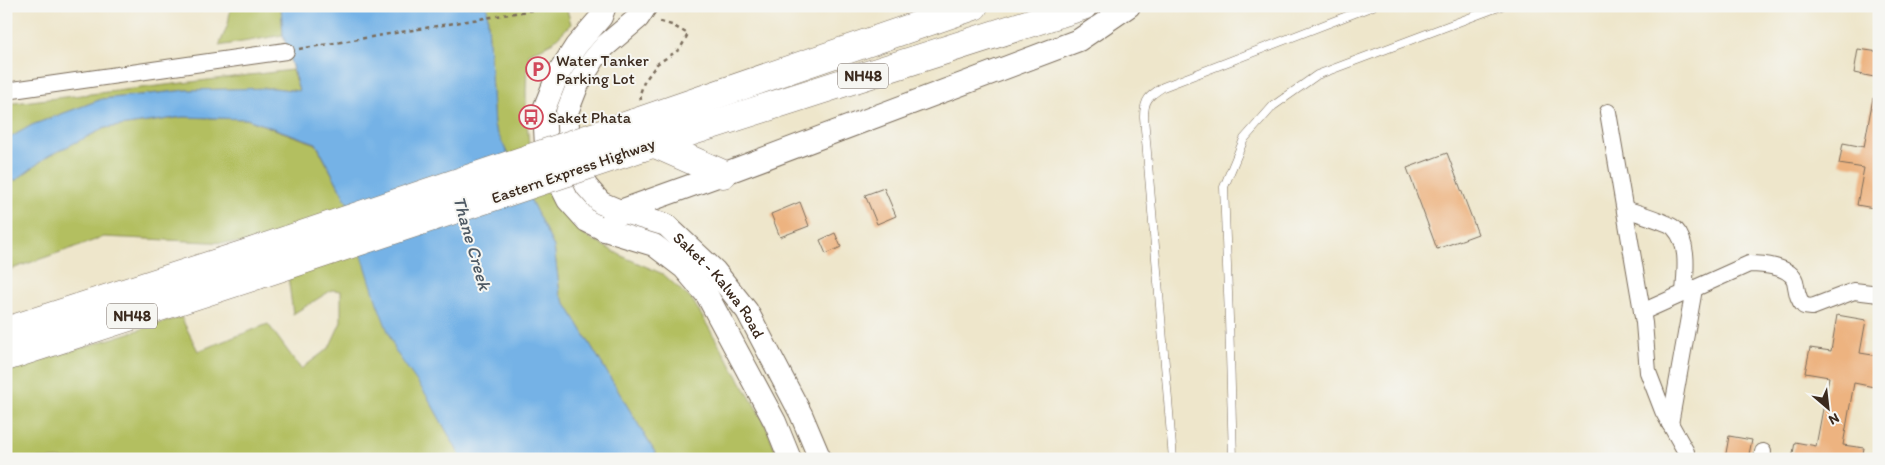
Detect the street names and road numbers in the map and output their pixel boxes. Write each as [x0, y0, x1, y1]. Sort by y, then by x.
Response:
road number: NH48 [838, 64, 888, 88]
street label: Eastern Express Highway [489, 133, 658, 207]
street label: Saket - Kalwa Road [669, 228, 769, 342]
road number: NH48 [107, 304, 157, 328]

